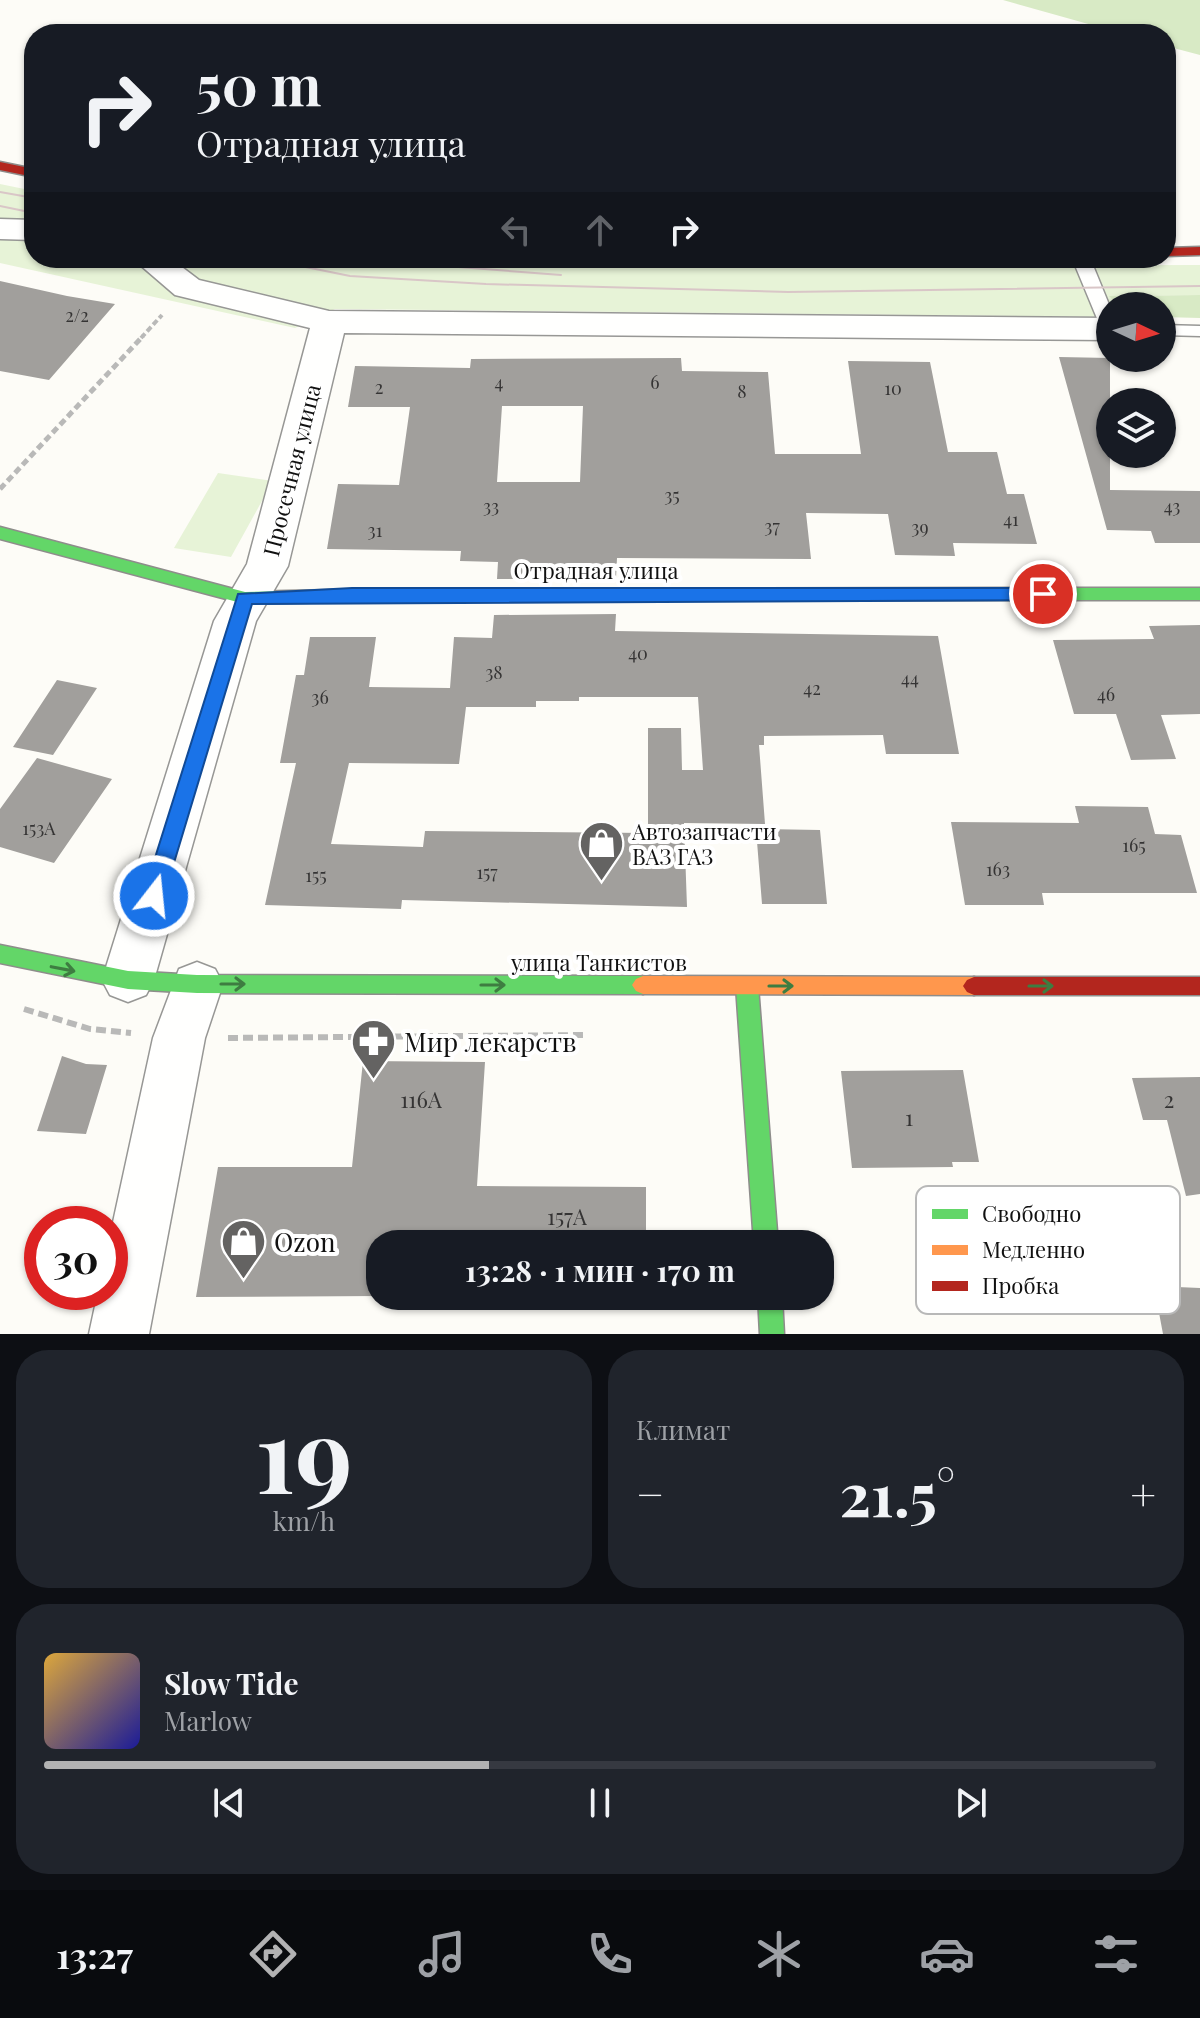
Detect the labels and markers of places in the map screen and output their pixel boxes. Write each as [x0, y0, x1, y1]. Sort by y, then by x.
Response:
pin [1009, 560, 1077, 628]
place label: Автозапчасти ВАЗ ГАЗ [631, 816, 777, 871]
shop icon: Автозапчасти ВАЗ ГАЗ [577, 820, 625, 883]
pharmacy icon: Мир лекарств [349, 1017, 397, 1080]
place label: Мир лекарств [404, 1024, 576, 1059]
shop icon: Ozon [219, 1217, 267, 1280]
place label: Ozon [274, 1224, 336, 1259]

